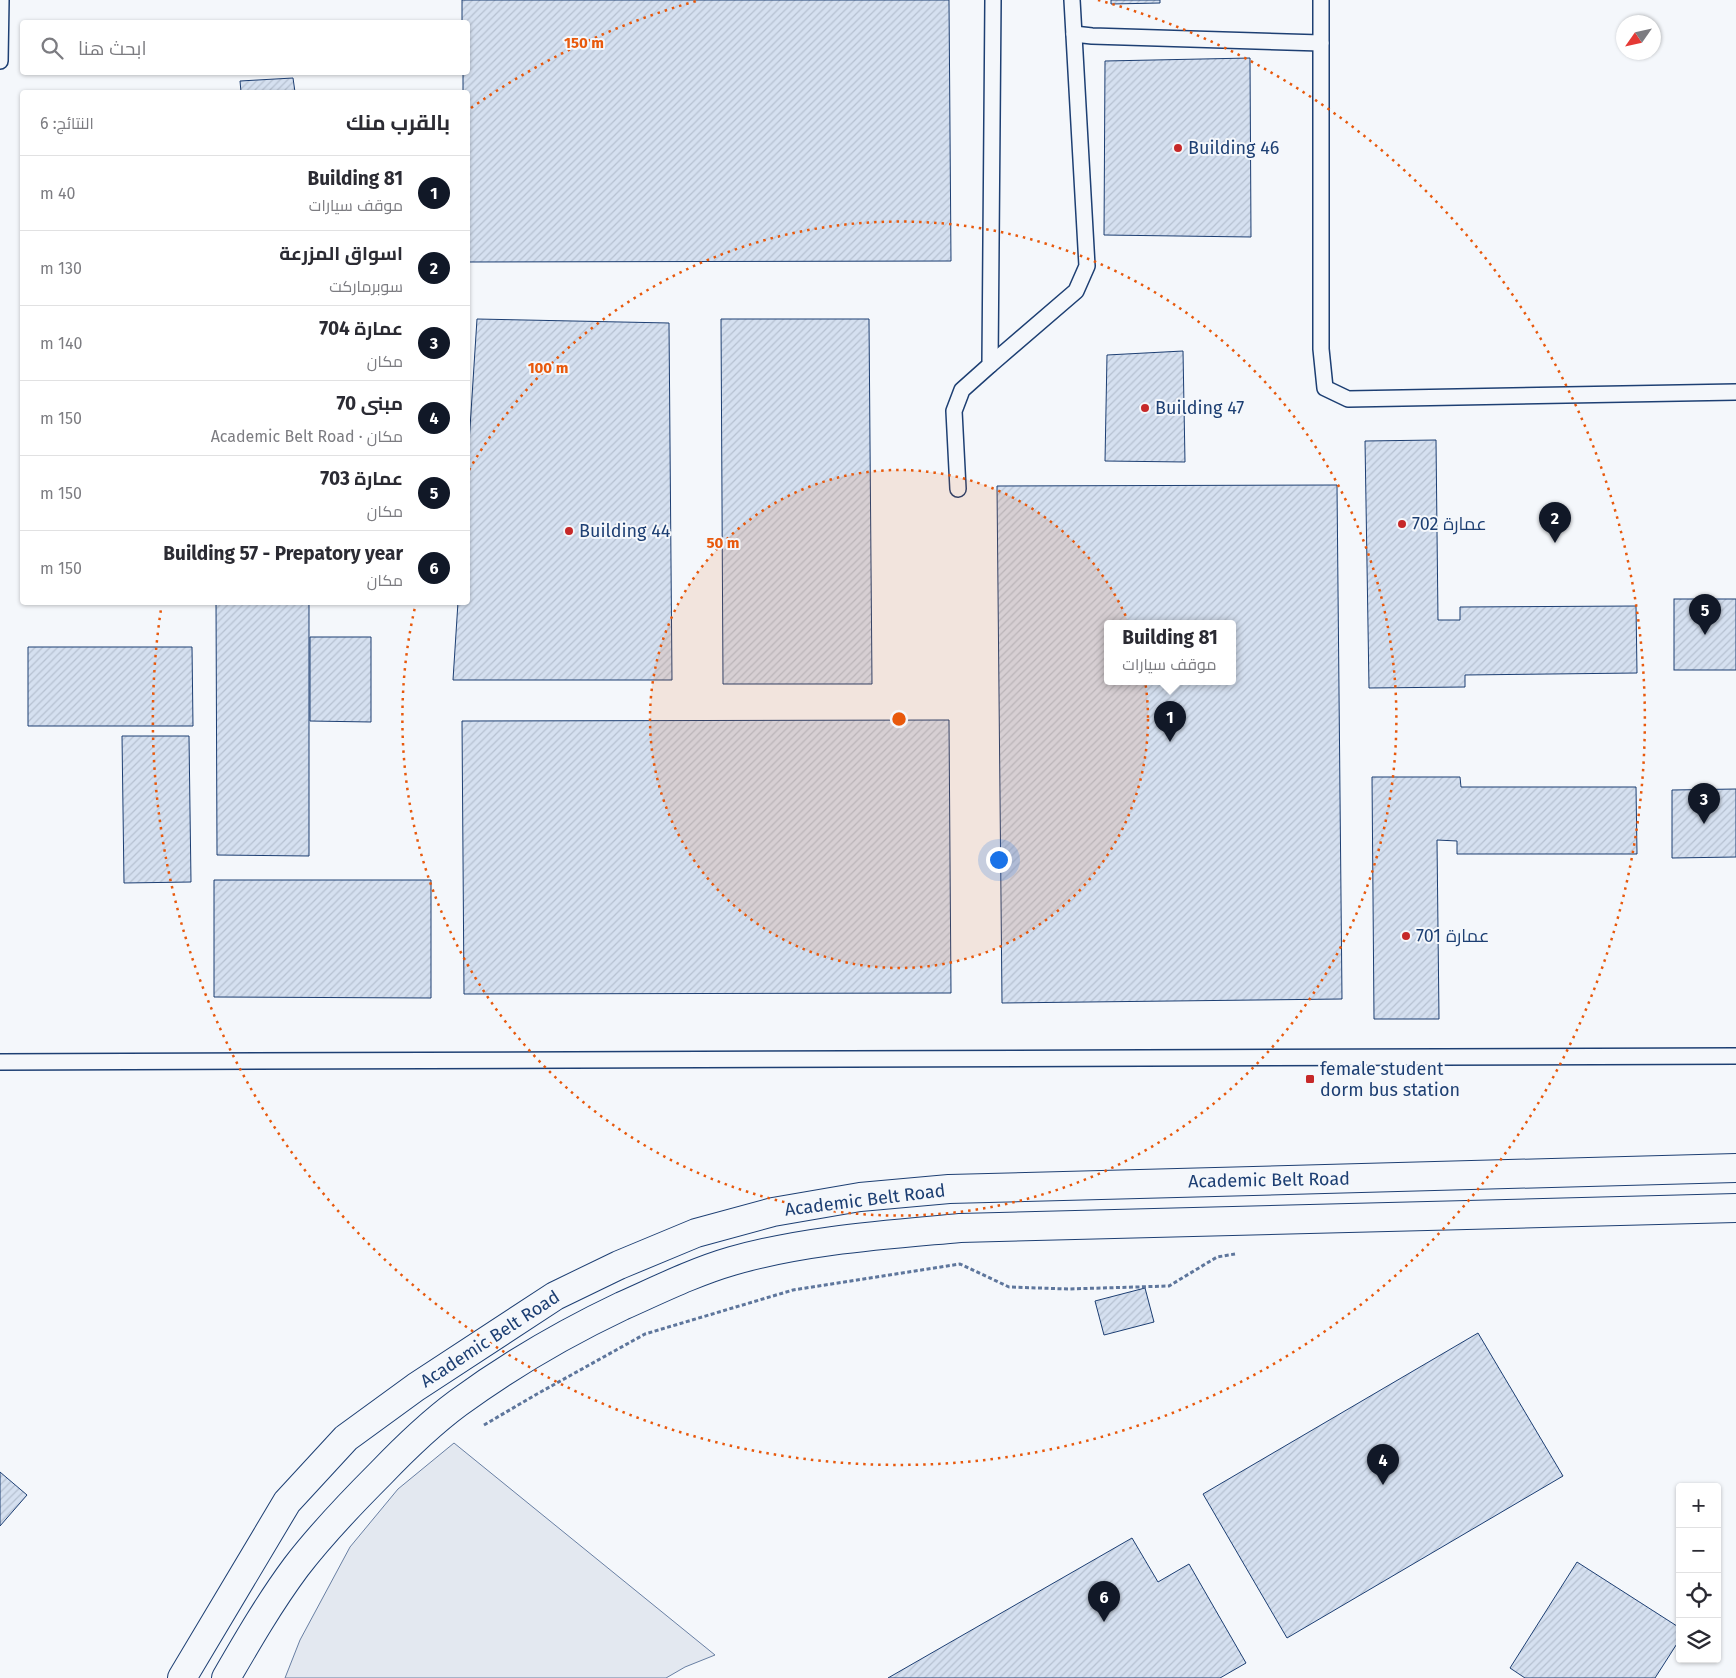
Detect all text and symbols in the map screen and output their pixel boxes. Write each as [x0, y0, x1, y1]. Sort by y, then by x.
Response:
north arrow [1616, 15, 1661, 60]
search box [20, 20, 470, 75]
icon: search [38, 34, 66, 62]
text: 150 m [564, 34, 604, 52]
text: ابحث هنا [78, 37, 147, 60]
text: بالقرب منك [346, 110, 450, 136]
text: النتائج: 6 [40, 114, 94, 133]
place label: Building 46 [1188, 137, 1279, 159]
marker: Building 46 [1172, 142, 1184, 154]
text: Building 81 [308, 167, 403, 190]
text: 40 m [40, 184, 75, 203]
text: 1 [430, 184, 438, 203]
text: موقف سيارات [309, 196, 403, 215]
text: اسواق المزرعة [279, 242, 403, 265]
text: 130 m [40, 259, 82, 278]
text: 2 [430, 259, 438, 278]
text: سوبرماركت [329, 277, 403, 296]
text: عمارة 704 [319, 317, 403, 340]
text: 140 m [40, 334, 82, 353]
text: 3 [430, 334, 438, 353]
text: مكان [367, 352, 403, 371]
text: 100 m [528, 359, 568, 377]
text: مبنى 70 [336, 392, 403, 415]
place label: Building 47 [1155, 397, 1244, 419]
marker: Building 47 [1139, 402, 1151, 414]
text: 150 m [40, 409, 82, 428]
text: 4 [429, 409, 439, 428]
text: مكان · Academic Belt Road [211, 427, 403, 446]
text: عمارة 703 [320, 467, 403, 490]
text: 150 m [40, 484, 82, 503]
text: 5 [430, 484, 438, 503]
text: مكان [367, 502, 403, 521]
pin: 2 [1539, 502, 1571, 543]
place label: عمارة 702 [1412, 513, 1487, 535]
marker: عمارة 702 [1396, 518, 1408, 530]
place label: Building 44 [579, 520, 671, 542]
marker: Building 44 [563, 525, 575, 537]
text: 50 m [706, 534, 740, 552]
text: Building 57 - Prepatory year [163, 542, 403, 565]
text: 150 m [40, 559, 82, 578]
text: 6 [429, 559, 439, 578]
text: مكان [367, 571, 403, 590]
pin: 5 [1689, 594, 1721, 635]
popup [1104, 620, 1236, 685]
text: Building 81 [1122, 626, 1218, 649]
text: موقف سيارات [1122, 655, 1216, 674]
pin: 1 [1154, 701, 1186, 742]
centre of rings [890, 710, 908, 728]
pin: 3 [1688, 783, 1720, 824]
your location [986, 847, 1012, 873]
place label: عمارة 701 [1416, 925, 1489, 947]
marker: عمارة 701 [1400, 930, 1412, 942]
place label: female student dorm bus station [1320, 1058, 1460, 1101]
marker: female student dorm bus station [1304, 1073, 1316, 1085]
street label: Academic Belt Road [1188, 1168, 1350, 1192]
street label: Academic Belt Road [783, 1179, 947, 1221]
street label: Academic Belt Road [416, 1286, 564, 1392]
pin: 4 [1367, 1444, 1399, 1485]
map controls [1676, 1483, 1721, 1663]
button: + [1676, 1483, 1721, 1528]
button: − [1676, 1528, 1721, 1573]
button: locate [1676, 1573, 1721, 1618]
pin: 6 [1088, 1581, 1120, 1622]
button: layers [1676, 1618, 1721, 1663]

